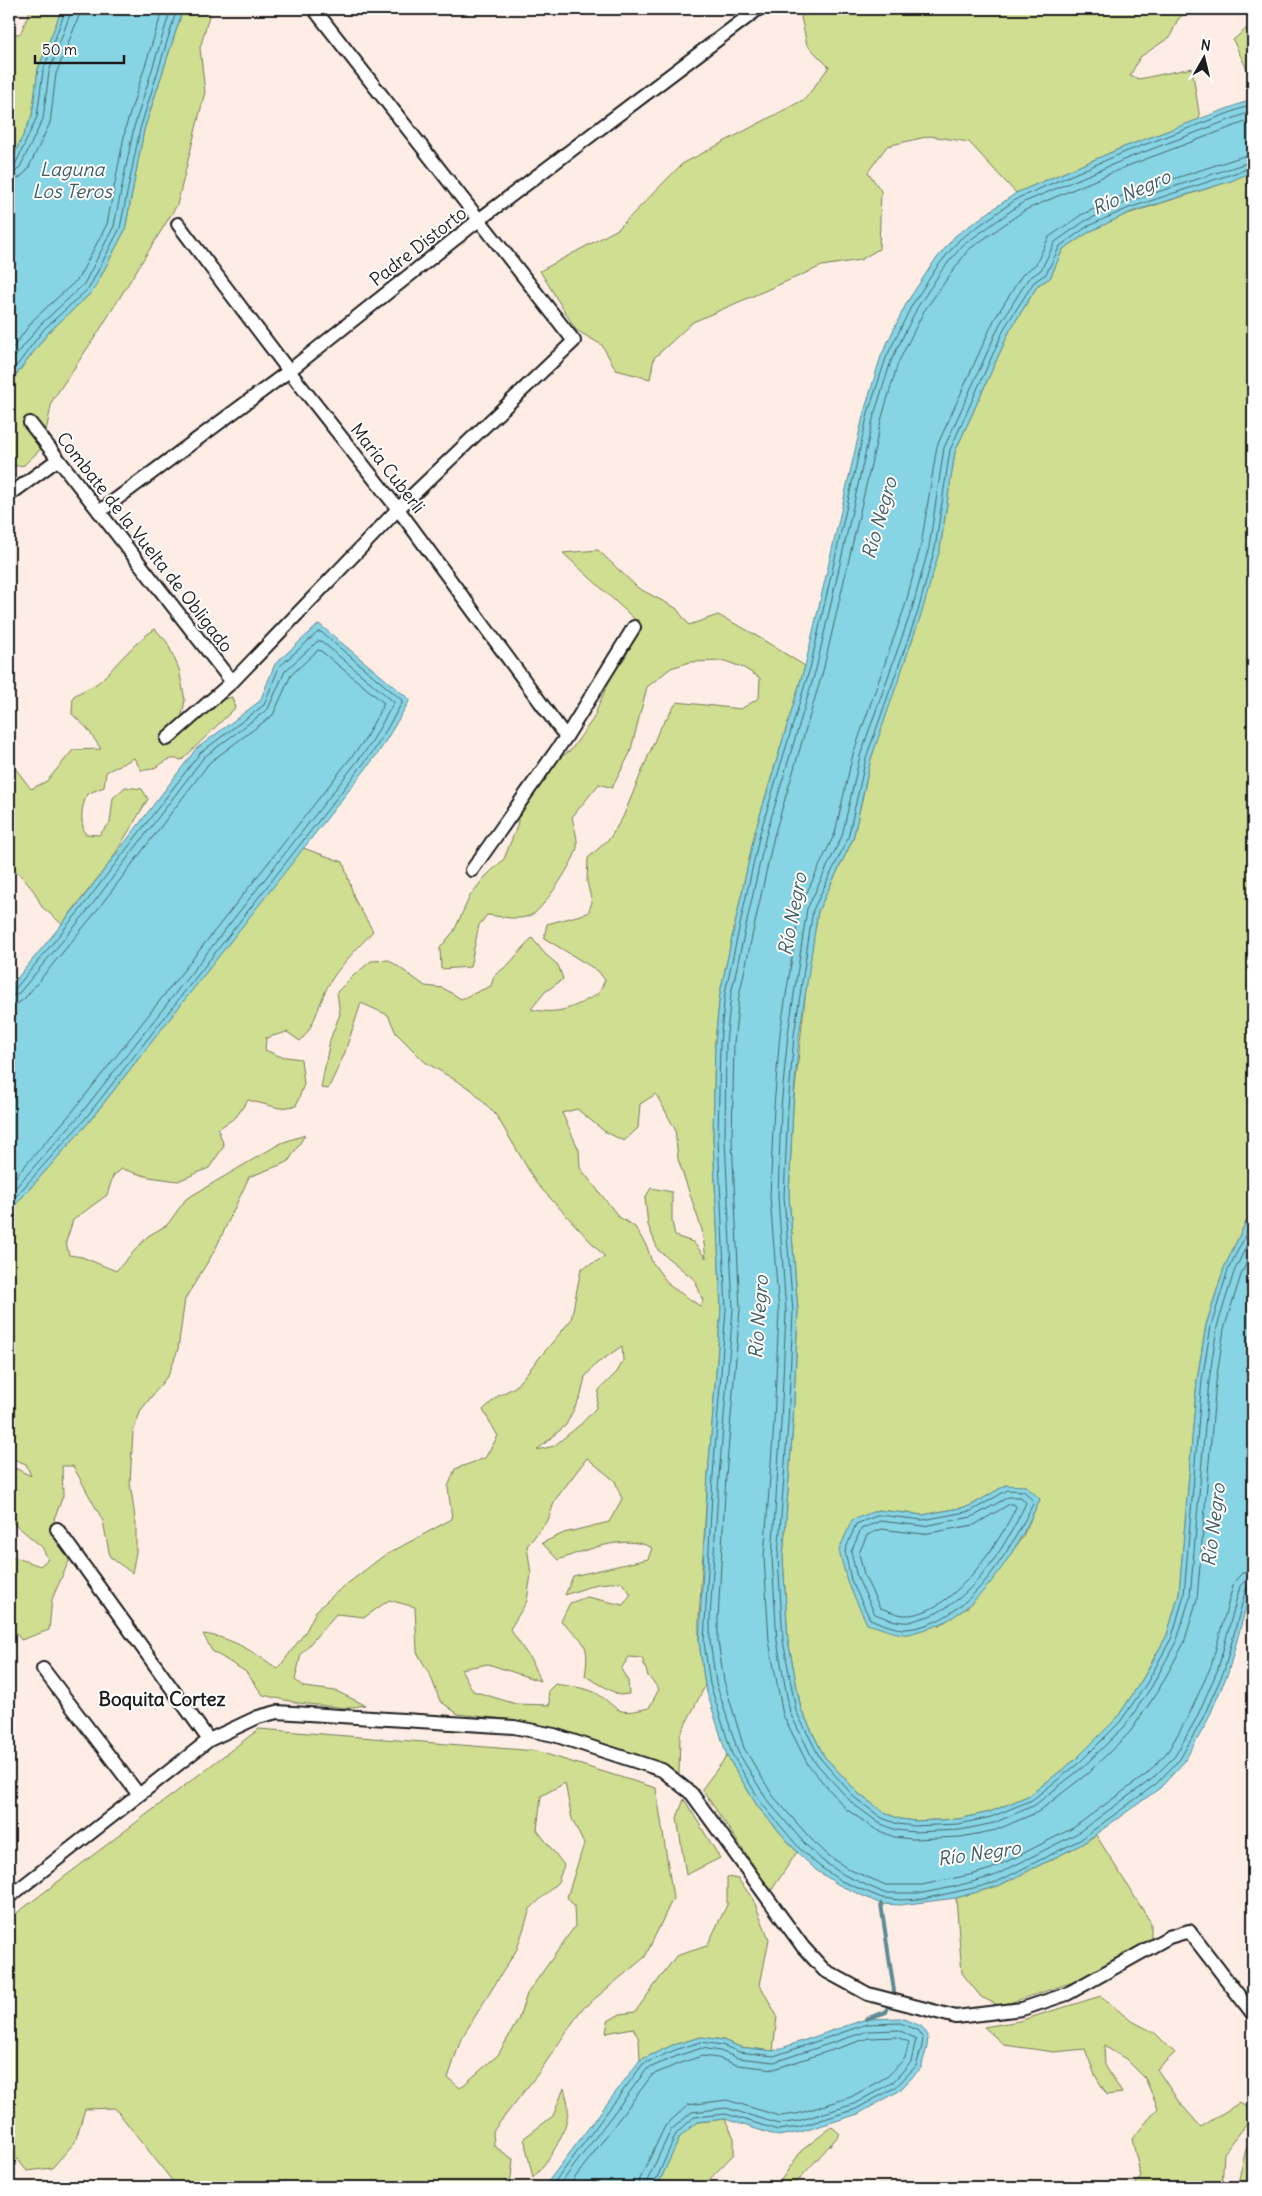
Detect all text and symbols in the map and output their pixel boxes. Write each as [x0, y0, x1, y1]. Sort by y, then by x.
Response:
scale bar [35, 32, 124, 64]
north arrow [1180, 32, 1230, 82]
text: N [1200, 36, 1212, 55]
text: 50 m [42, 40, 77, 59]
water label: Laguna Los Teros [32, 157, 113, 203]
water label: Río Negro [1088, 163, 1175, 220]
street label: Padre Distorto [365, 201, 471, 291]
street label: María Cuberli [346, 418, 430, 518]
street label: Combate de la Vuelta de Obligado [52, 427, 238, 657]
water label: Río Negro [856, 473, 902, 562]
water label: Río Negro [772, 869, 812, 957]
water label: Río Negro [743, 1273, 773, 1360]
water label: Río Negro [1196, 1481, 1230, 1568]
district label: Boquita Cortez [98, 1687, 226, 1711]
water label: Río Negro [936, 1835, 1023, 1871]

